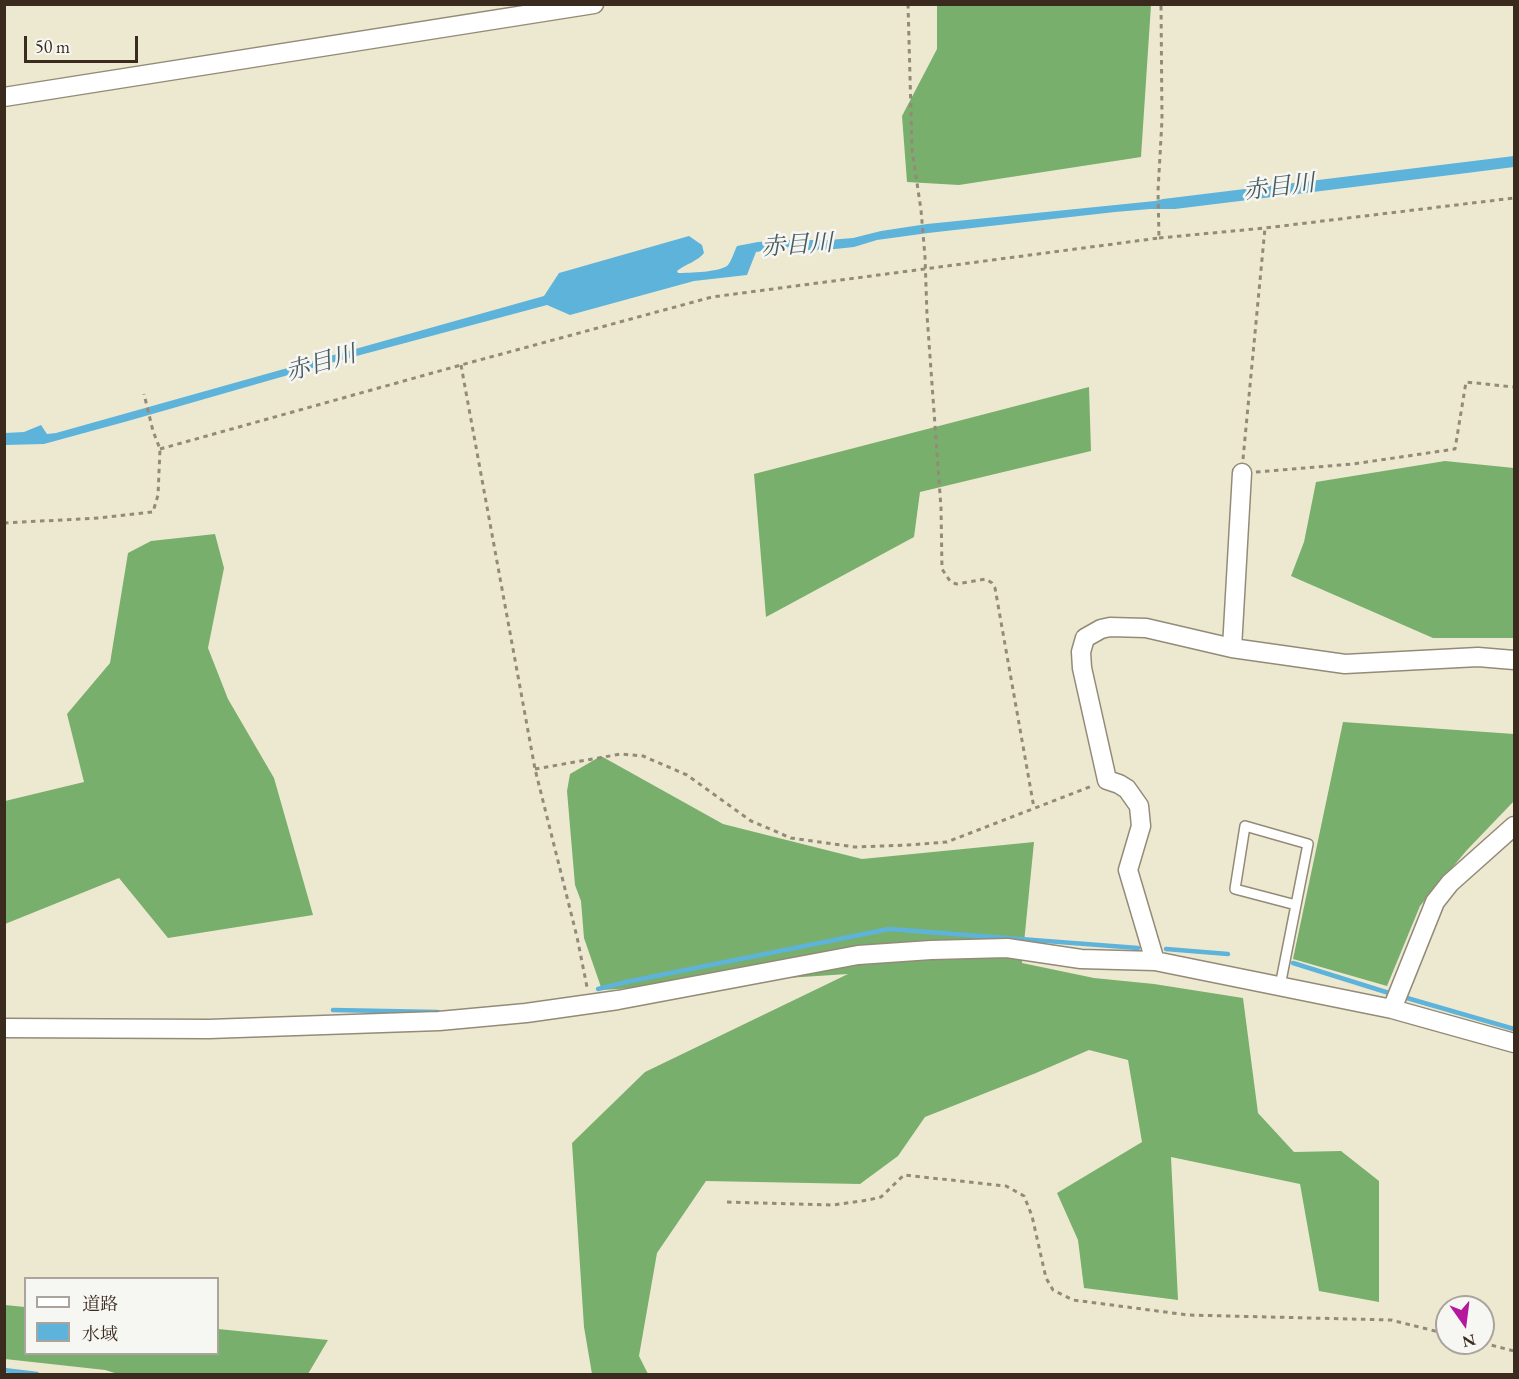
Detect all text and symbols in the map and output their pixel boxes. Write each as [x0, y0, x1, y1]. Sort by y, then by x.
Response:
scale bar [27, 24, 141, 62]
text: 50 m [35, 35, 70, 58]
water label: 赤目川 [1242, 169, 1316, 207]
water label: 赤目川 [760, 229, 834, 263]
water label: 赤目川 [282, 340, 360, 388]
legend [24, 1277, 219, 1355]
text: 道路 [82, 1292, 118, 1315]
north arrow [1435, 1295, 1495, 1355]
text: 水域 [82, 1322, 118, 1345]
text: N [1460, 1329, 1478, 1353]

